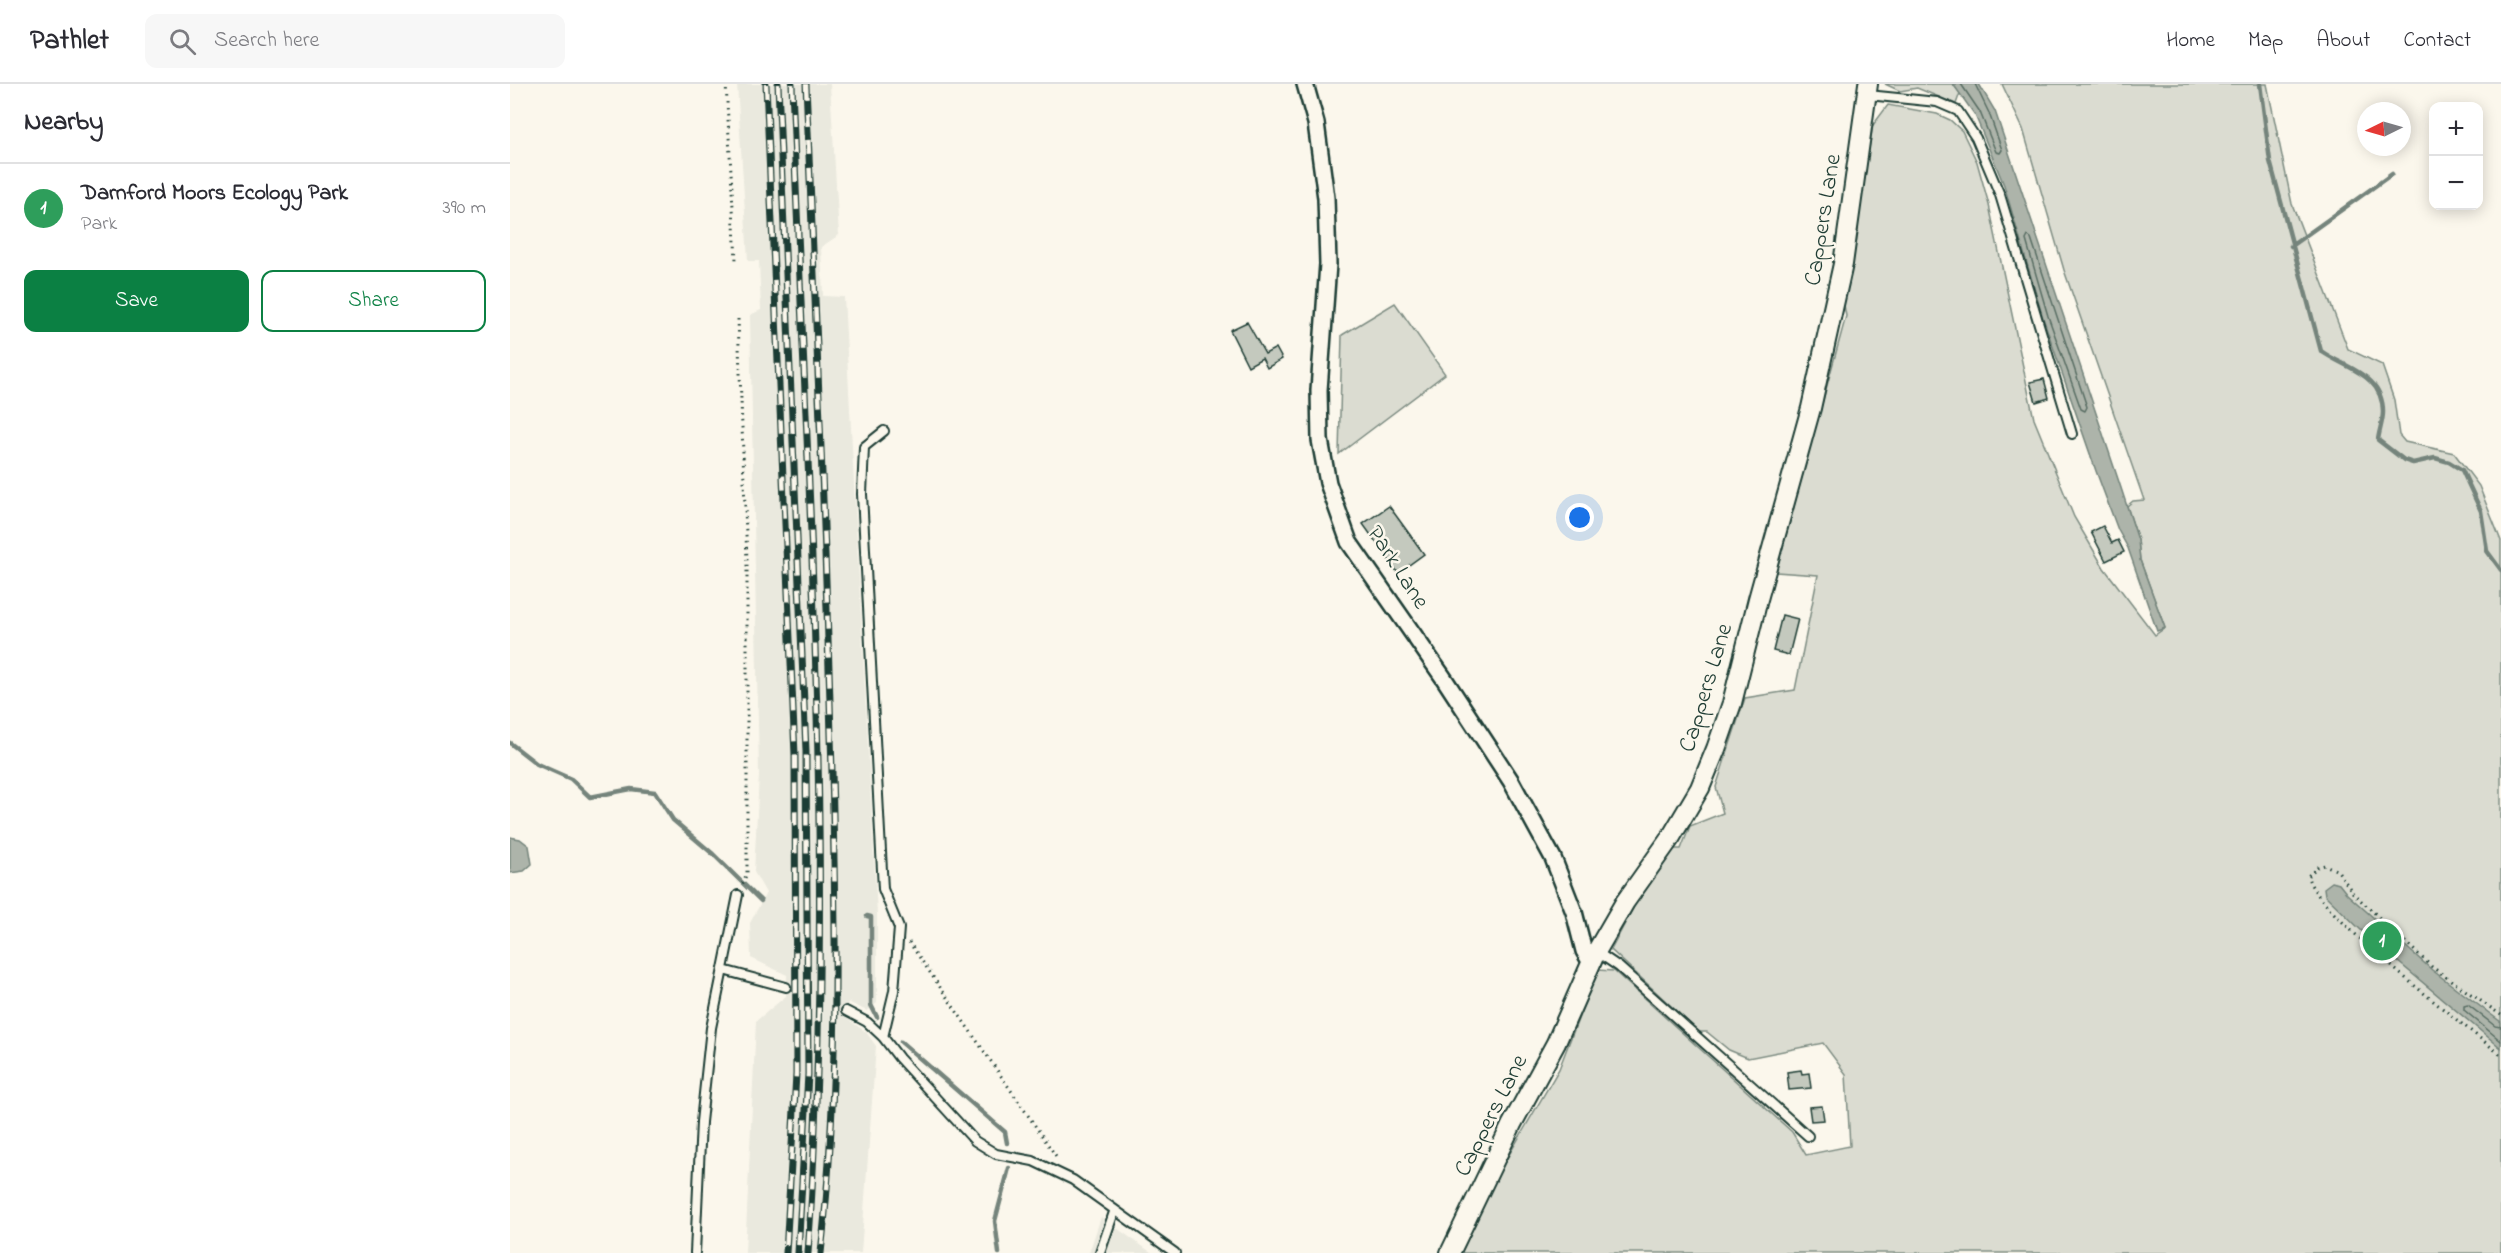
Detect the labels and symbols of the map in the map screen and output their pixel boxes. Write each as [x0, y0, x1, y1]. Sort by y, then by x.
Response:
north arrow [2357, 102, 2411, 156]
street label: Cappers Lane [1796, 151, 1852, 288]
your location [1565, 503, 1594, 532]
street label: Park Lane [1357, 519, 1437, 617]
street label: Cappers Lane [1671, 619, 1743, 757]
pin: 1 [2362, 918, 2402, 964]
street label: Cappers Lane [1446, 1049, 1538, 1183]

